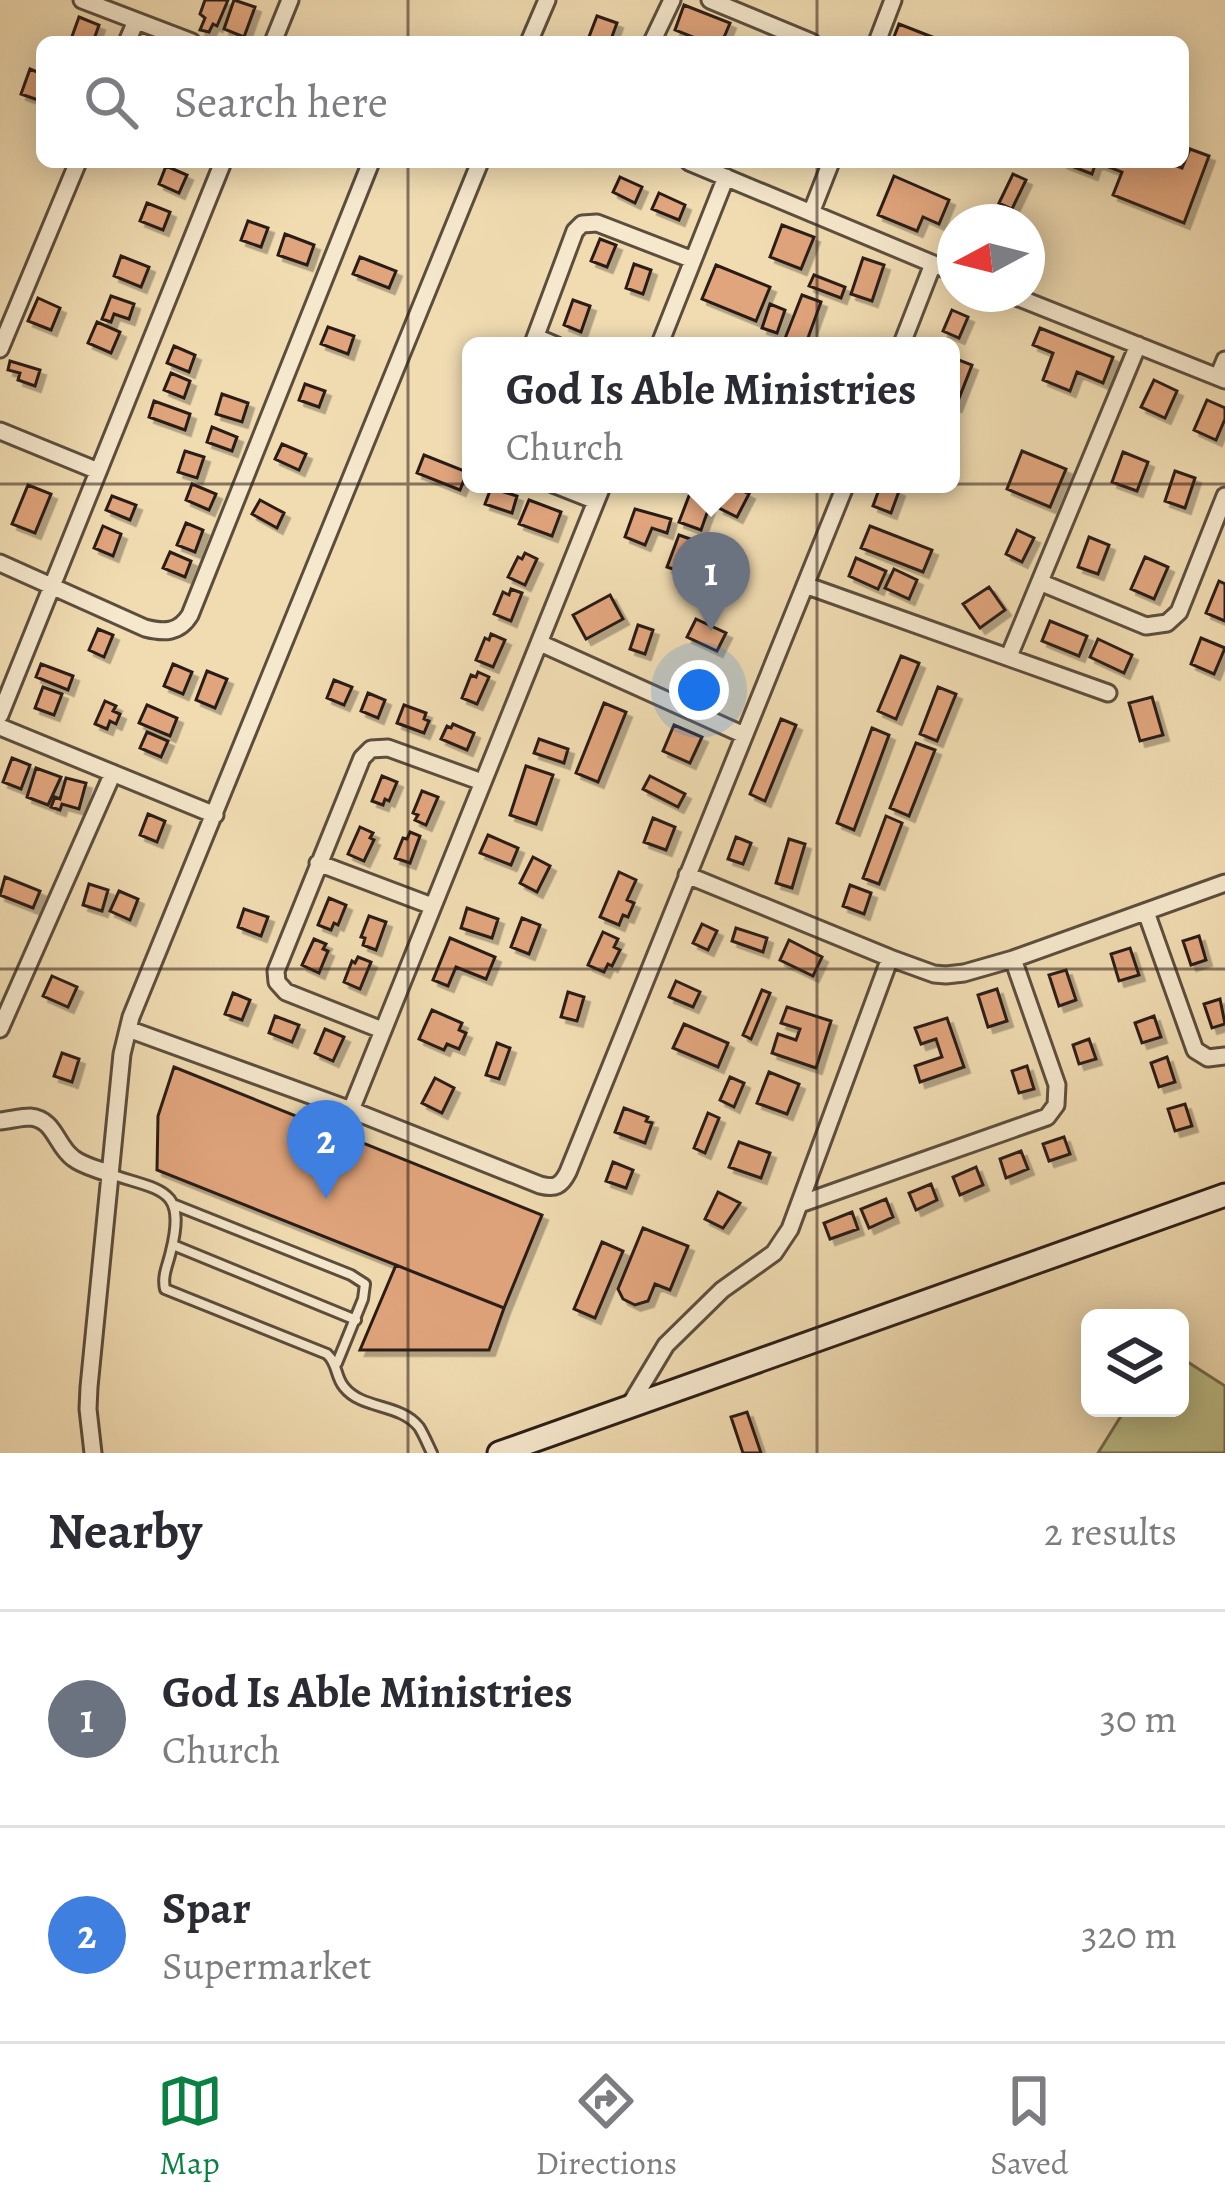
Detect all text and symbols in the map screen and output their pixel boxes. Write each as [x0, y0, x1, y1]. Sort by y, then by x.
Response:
search box [36, 36, 1189, 168]
icon: search [78, 69, 144, 135]
text: Search here [174, 71, 388, 133]
north arrow [937, 204, 1045, 312]
popup [462, 337, 960, 493]
text: God Is Able Ministries [506, 358, 916, 420]
text: Church [506, 420, 624, 473]
pin: 1 [672, 532, 750, 631]
your location [669, 660, 729, 720]
pin: 2 [287, 1100, 365, 1199]
map controls [1081, 1309, 1189, 1417]
button: layers [1081, 1309, 1189, 1417]
text: Nearby [48, 1496, 202, 1566]
text: 2 results [1044, 1505, 1177, 1558]
text: God Is Able Ministries [162, 1661, 573, 1723]
text: 1 [80, 1692, 94, 1745]
text: 30 m [1100, 1692, 1177, 1745]
text: Church [162, 1723, 280, 1776]
text: Spar [162, 1877, 251, 1939]
text: 2 [78, 1908, 96, 1961]
text: 320 m [1081, 1908, 1177, 1961]
text: Supermarket [162, 1939, 371, 1992]
tab: Map [157, 2068, 223, 2185]
tab: Directions [536, 2068, 677, 2185]
tab: Saved [990, 2068, 1068, 2185]

